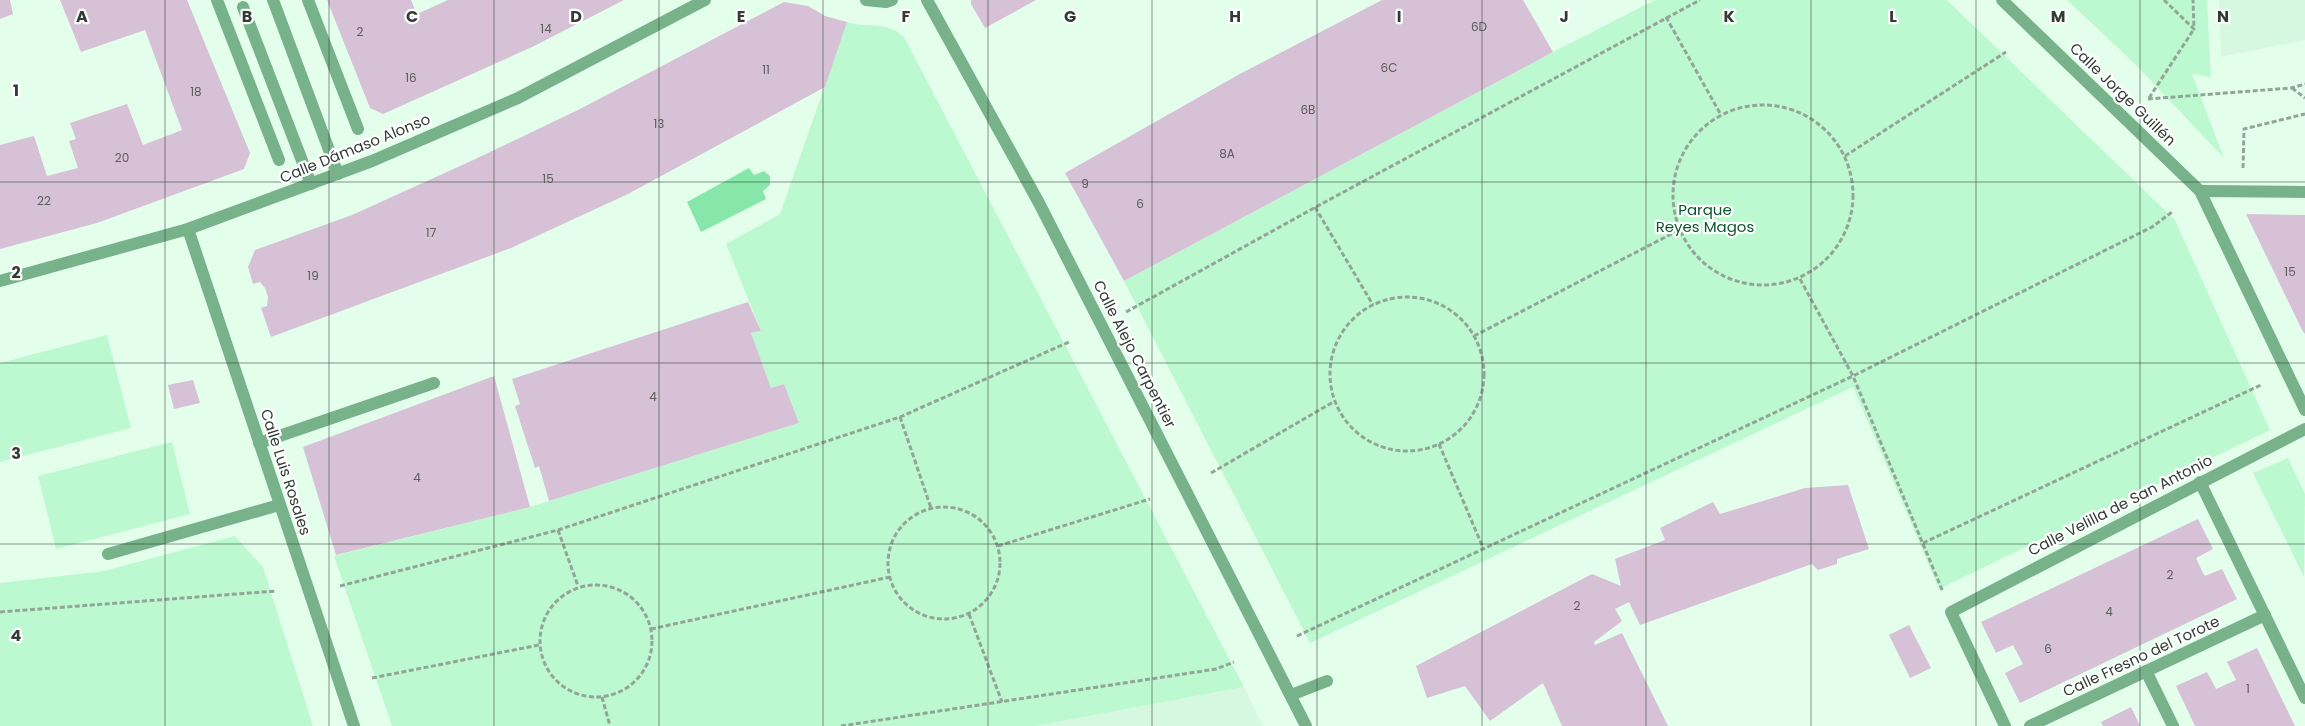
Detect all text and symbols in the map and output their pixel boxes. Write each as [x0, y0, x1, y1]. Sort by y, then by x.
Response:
text: A [76, 5, 88, 28]
text: B [242, 5, 252, 28]
text: C [406, 5, 418, 28]
text: D [570, 5, 582, 28]
text: E [737, 5, 745, 28]
text: F [902, 5, 911, 28]
text: G [1064, 5, 1076, 28]
text: H [1229, 5, 1241, 28]
text: I [1397, 5, 1401, 28]
text: J [1559, 5, 1569, 28]
text: K [1723, 5, 1735, 28]
text: L [1889, 5, 1897, 28]
text: M [2051, 5, 2065, 28]
text: N [2217, 5, 2229, 28]
house number: 6D [1471, 18, 1487, 35]
house number: 14 [540, 20, 552, 37]
house number: 2 [357, 23, 364, 40]
street label: Calle Jorge Guillén [2065, 38, 2181, 150]
house number: 6C [1381, 59, 1397, 76]
house number: 11 [762, 61, 770, 78]
house number: 16 [405, 69, 417, 86]
text: 1 [13, 79, 19, 102]
house number: 18 [190, 83, 202, 100]
house number: 6B [1301, 101, 1315, 118]
street label: Calle Dámaso Alonso [277, 108, 433, 188]
house number: 13 [654, 115, 664, 132]
house number: 8A [1219, 145, 1235, 162]
house number: 20 [115, 149, 129, 166]
house number: 15 [542, 170, 554, 187]
house number: 9 [1081, 175, 1089, 192]
house number: 22 [37, 192, 51, 209]
house number: 6 [1136, 195, 1144, 212]
park label: Parque Reyes Magos [1656, 199, 1754, 237]
house number: 17 [426, 224, 437, 241]
text: 2 [11, 261, 21, 284]
house number: 15 [2284, 263, 2296, 280]
house number: 19 [307, 267, 319, 284]
street label: Calle Alejo Carpentier [1089, 277, 1182, 432]
house number: 4 [649, 388, 657, 405]
street label: Calle Luis Rosales [256, 406, 316, 538]
text: 3 [11, 442, 21, 465]
street label: Calle Velilla de San Antonio [2024, 449, 2216, 561]
house number: 4 [413, 469, 421, 486]
house number: 2 [2167, 566, 2174, 583]
house number: 2 [1574, 597, 1581, 614]
house number: 4 [2105, 603, 2113, 620]
street label: Calle Fresno del Torote [2059, 610, 2223, 702]
text: 4 [11, 624, 22, 647]
house number: 6 [2044, 640, 2052, 657]
house number: 1 [2246, 680, 2250, 697]

